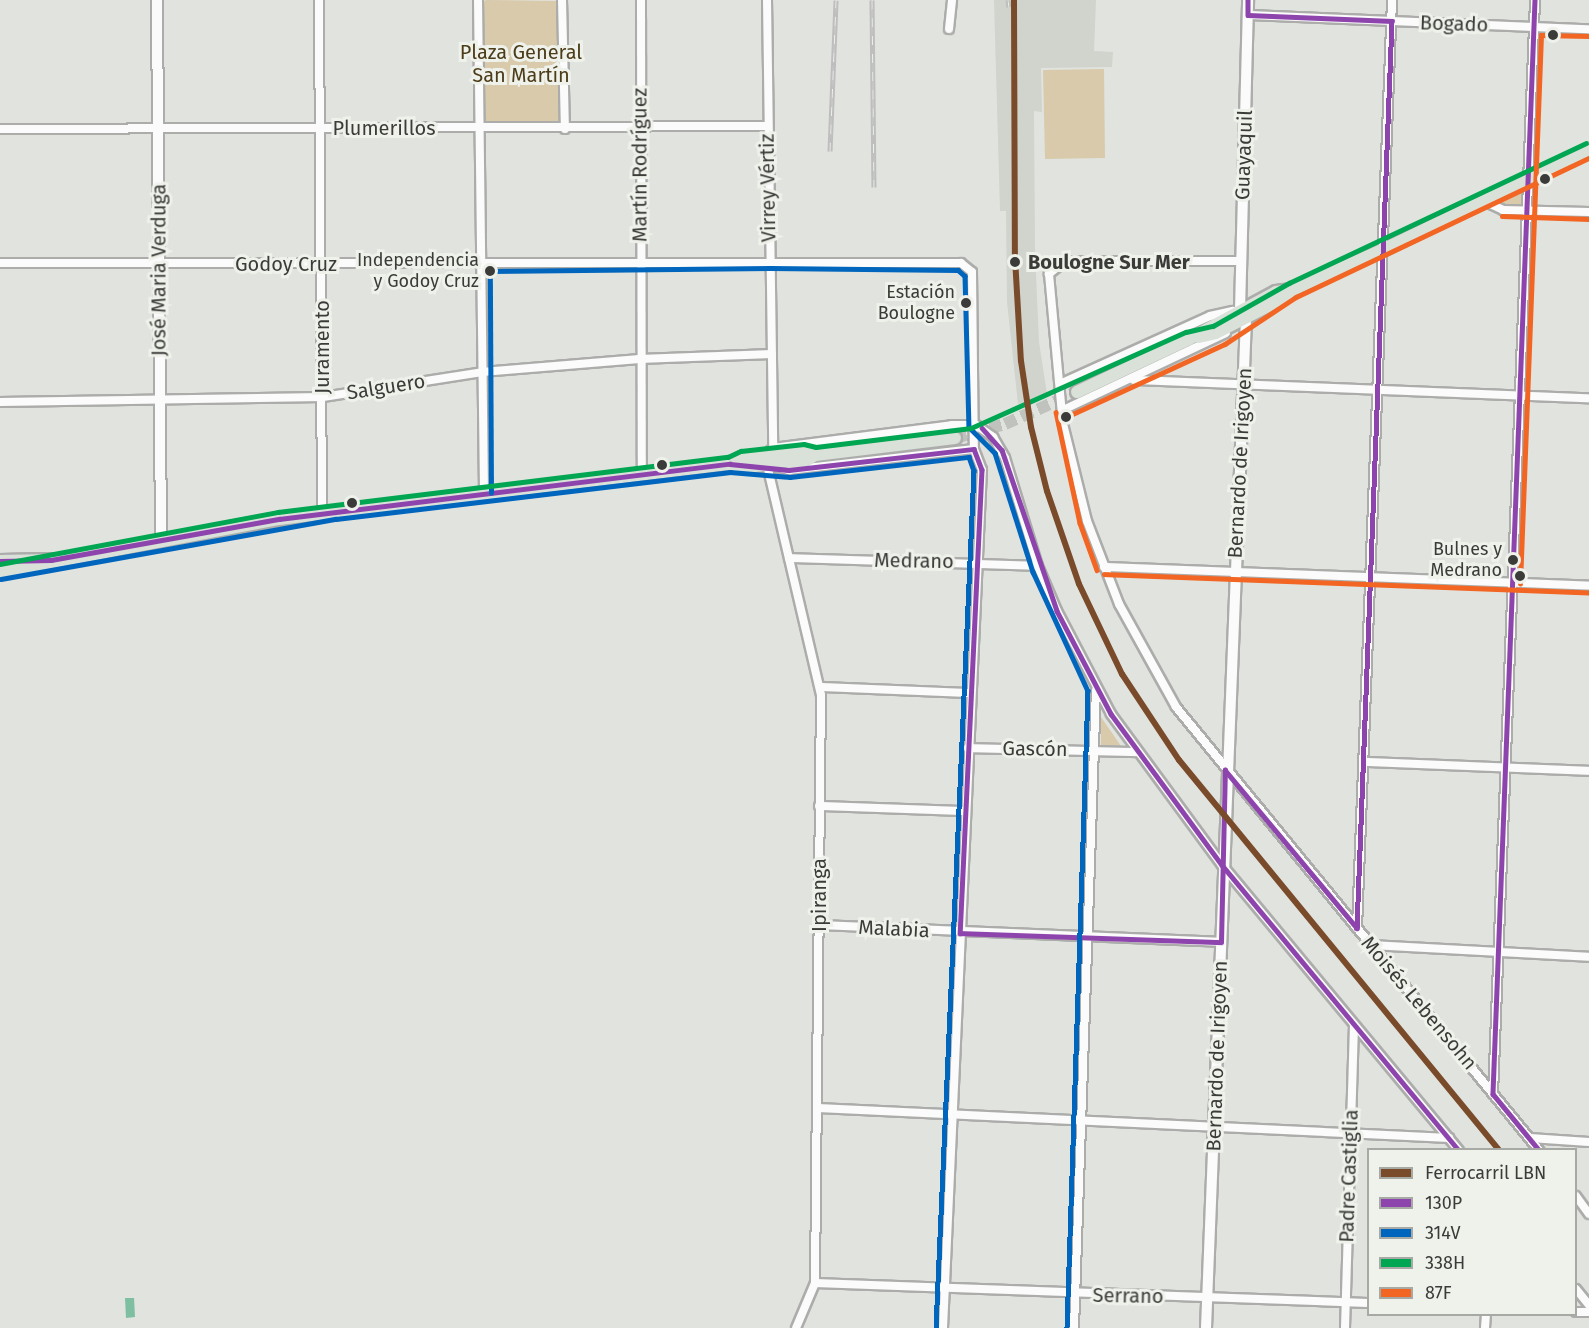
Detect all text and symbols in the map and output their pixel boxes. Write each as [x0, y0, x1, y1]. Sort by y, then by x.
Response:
street label: Bogado [1419, 11, 1489, 37]
unlabelled marker [1547, 29, 1559, 41]
park label: Plaza General San Martín [460, 40, 582, 87]
street label: Martín Rodríguez [628, 88, 652, 242]
street label: Guayaquil [1230, 109, 1258, 201]
street label: Plumerillos [333, 116, 435, 140]
street label: Virrey Vértiz [755, 134, 781, 242]
unlabelled marker [1539, 173, 1551, 185]
street label: José Maria Verduga [147, 184, 171, 356]
place label: Independencia y Godoy Cruz [357, 250, 479, 292]
place label: Boulogne Sur Mer [1028, 250, 1190, 274]
street label: Godoy Cruz [235, 252, 337, 276]
marker: Boulogne Sur Mer [1006, 253, 1024, 271]
marker: Independencia y Godoy Cruz [484, 265, 496, 277]
place label: Estación Boulogne [878, 282, 955, 324]
marker: Estación Boulogne [960, 297, 972, 309]
street label: Juramento [310, 300, 334, 394]
street label: Bernardo de Irigoyen [1223, 367, 1257, 559]
street label: Salguero [345, 369, 427, 405]
unlabelled marker [1060, 411, 1072, 423]
unlabelled marker [656, 459, 668, 471]
unlabelled marker [346, 497, 358, 509]
place label: Bulnes y Medrano [1430, 539, 1502, 582]
street label: Medrano [874, 548, 954, 574]
marker: Bulnes y Medrano [1507, 554, 1519, 566]
unlabelled marker [1514, 570, 1526, 582]
street label: Gascón [1002, 736, 1068, 762]
street label: Ipiranga [807, 858, 831, 932]
street label: Malabia [858, 915, 930, 943]
street label: Moisés Lebensohn [1356, 931, 1482, 1075]
street label: Bernardo de Irigoyen [1202, 960, 1232, 1152]
street label: Padre Castiglia [1335, 1109, 1363, 1243]
legend [1367, 1148, 1577, 1316]
text: Ferrocarril LBN [1425, 1162, 1546, 1184]
text: 130P [1425, 1192, 1462, 1214]
text: 314V [1425, 1222, 1461, 1244]
text: 338H [1425, 1252, 1465, 1274]
text: 87F [1425, 1282, 1451, 1304]
street label: Serrano [1092, 1283, 1164, 1309]

